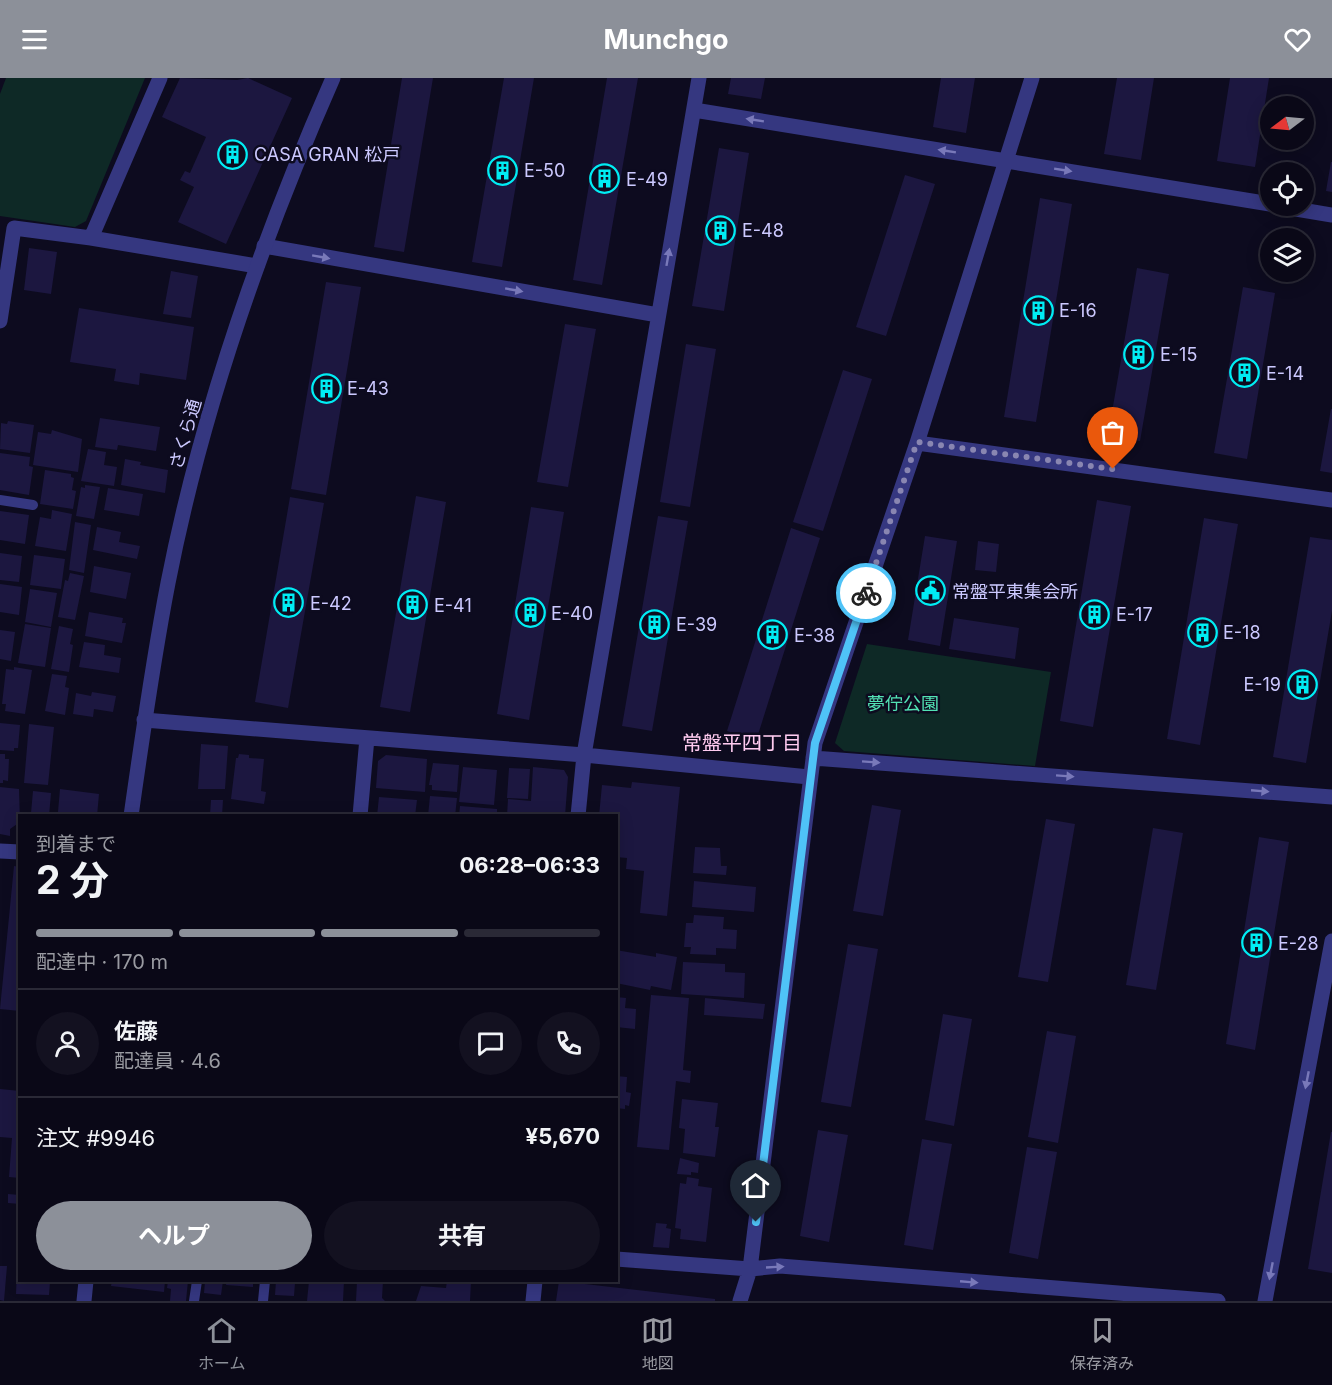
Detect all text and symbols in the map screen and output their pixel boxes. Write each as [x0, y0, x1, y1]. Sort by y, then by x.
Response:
icon: menu [18, 23, 51, 56]
text: Munchgo [603, 23, 729, 56]
icon: heart [1281, 23, 1314, 56]
north arrow [1260, 96, 1314, 150]
map controls [1260, 96, 1314, 282]
one-way arrow [745, 115, 764, 124]
building icon: CASA GRAN 松戸 [217, 138, 249, 170]
place label: CASA GRAN 松戸 [254, 144, 400, 165]
one-way arrow [938, 146, 957, 155]
building icon: E-50 [487, 154, 519, 186]
place label: E-50 [524, 160, 565, 181]
button: locate [1260, 162, 1314, 216]
building icon: E-49 [589, 163, 621, 195]
one-way arrow [1053, 165, 1072, 174]
place label: E-49 [626, 169, 668, 190]
building icon: E-48 [705, 214, 737, 246]
place label: E-48 [742, 220, 784, 241]
button: layers [1260, 228, 1314, 282]
one-way arrow [664, 248, 673, 267]
one-way arrow [312, 253, 331, 262]
one-way arrow [504, 286, 523, 295]
building icon: E-16 [1022, 294, 1054, 326]
place label: E-16 [1059, 300, 1097, 321]
building icon: E-15 [1123, 338, 1155, 370]
place label: E-15 [1160, 344, 1197, 365]
building icon: E-14 [1229, 357, 1261, 389]
place label: E-14 [1266, 363, 1304, 384]
building icon: E-43 [310, 372, 342, 404]
place label: E-43 [347, 378, 389, 399]
street label: さくら通 [165, 397, 205, 471]
pin [1087, 407, 1138, 469]
icon: bag [1096, 416, 1129, 449]
courier [836, 563, 896, 623]
public building icon: 常盤平東集会所 [915, 575, 947, 607]
icon: bike [850, 577, 883, 610]
place label: 常盤平東集会所 [952, 581, 1078, 602]
building icon: E-42 [273, 587, 305, 619]
building icon: E-41 [397, 589, 429, 621]
place label: E-42 [310, 593, 352, 614]
place label: E-41 [434, 595, 472, 616]
building icon: E-40 [514, 597, 546, 629]
building icon: E-17 [1079, 598, 1111, 630]
place label: E-40 [551, 603, 593, 624]
place label: E-17 [1116, 604, 1153, 625]
building icon: E-39 [639, 608, 671, 640]
place label: E-39 [676, 614, 717, 635]
building icon: E-18 [1186, 616, 1218, 648]
building icon: E-38 [757, 619, 789, 651]
place label: E-18 [1223, 622, 1261, 643]
place label: E-38 [794, 625, 835, 646]
building icon: E-19 [1286, 668, 1318, 700]
place label: E-19 [1243, 674, 1281, 695]
park label: 夢佇公園 [867, 693, 939, 714]
district label: 常盤平四丁目 [682, 731, 802, 755]
one-way arrow [861, 757, 880, 767]
one-way arrow [1056, 772, 1075, 781]
one-way arrow [1250, 786, 1269, 796]
text: 到着まで [36, 832, 116, 856]
text: 06:28–06:33 [459, 852, 600, 878]
text: 2 分 [36, 856, 109, 903]
building icon: E-28 [1241, 927, 1273, 959]
place label: E-28 [1278, 933, 1319, 954]
text: 配達中 · 170 m [36, 950, 168, 974]
button: person [36, 1012, 99, 1075]
button: chat [459, 1012, 522, 1075]
button: phone [537, 1012, 600, 1075]
text: 佐藤 [114, 1018, 158, 1044]
text: 配達員 · 4.6 [114, 1049, 221, 1073]
one-way arrow [1303, 1070, 1312, 1089]
text: ¥5,670 [526, 1123, 600, 1149]
text: 注文 #9946 [36, 1125, 155, 1151]
pin [730, 1160, 781, 1222]
icon: home [739, 1169, 772, 1202]
button: ヘルプ [36, 1201, 312, 1270]
button: 共有 [324, 1201, 600, 1270]
one-way arrow [765, 1262, 784, 1271]
one-way arrow [1266, 1262, 1275, 1281]
one-way arrow [959, 1277, 978, 1287]
tab: ホーム [198, 1314, 245, 1374]
tab: 地図 [641, 1314, 674, 1374]
tab: 保存済み [1070, 1314, 1134, 1374]

